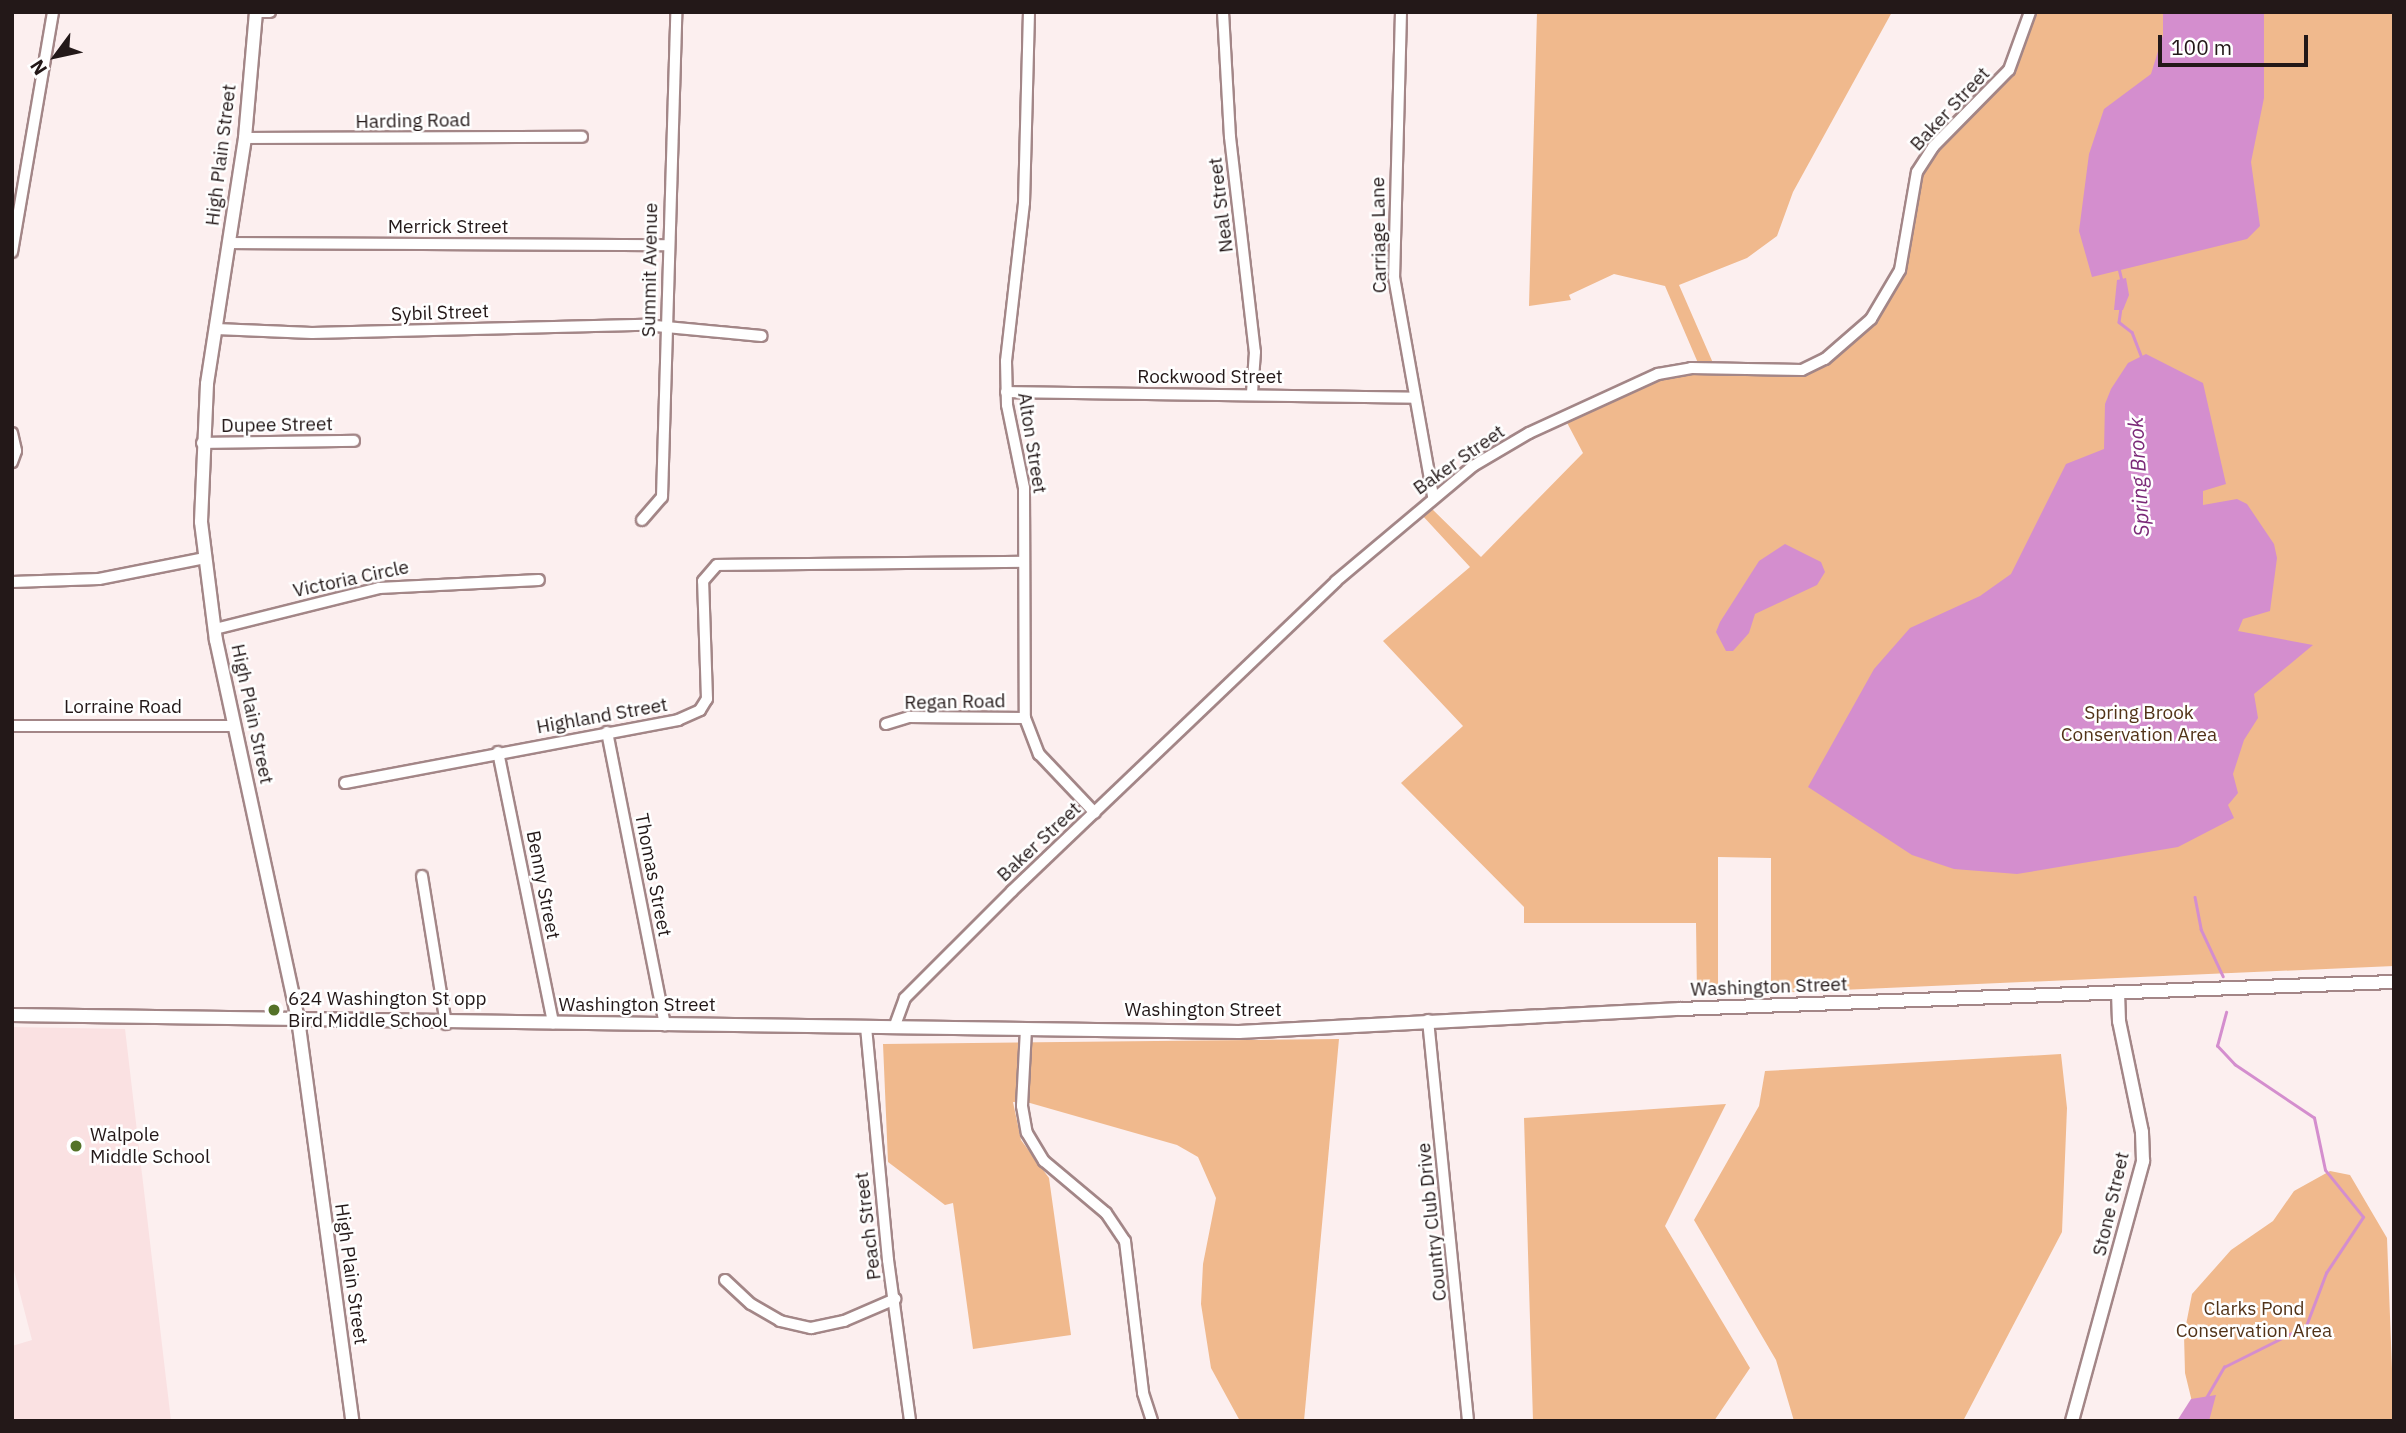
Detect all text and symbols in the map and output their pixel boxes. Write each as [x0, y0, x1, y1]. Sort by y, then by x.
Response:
north arrow [21, 21, 91, 91]
scale bar [2161, 21, 2312, 65]
text: 100 m [2171, 33, 2232, 61]
text: N [25, 55, 52, 80]
street label: Baker Street [1905, 62, 1995, 156]
street label: High Plain Street [201, 83, 241, 227]
street label: Harding Road [355, 109, 471, 133]
street label: Neal Street [1204, 156, 1238, 254]
street label: Carriage Lane [1367, 177, 1391, 293]
street label: Summit Avenue [637, 203, 663, 337]
street label: Merrick Street [388, 216, 508, 238]
street label: Sybil Street [391, 300, 489, 326]
street label: Rockwood Street [1137, 366, 1283, 388]
street label: Alton Street [1013, 391, 1051, 495]
street label: Dupee Street [221, 413, 333, 437]
water label: Spring Brook [2122, 417, 2154, 537]
street label: Baker Street [1409, 420, 1509, 500]
street label: Victoria Circle [291, 556, 411, 602]
street label: High Plain Street [226, 642, 278, 786]
street label: Regan Road [904, 690, 1006, 714]
street label: Highland Street [535, 693, 669, 739]
street label: Lorraine Road [64, 696, 182, 718]
park label: Spring Brook Conservation Area [2061, 702, 2217, 746]
street label: Baker Street [992, 797, 1086, 887]
street label: Thomas Street [630, 812, 676, 938]
street label: Benny Street [521, 829, 565, 941]
street label: Washington Street [1690, 973, 1848, 1001]
place label: 624 Washington St opp Bird Middle School [288, 988, 487, 1032]
street label: Washington Street [558, 994, 716, 1016]
street label: Washington Street [1124, 999, 1282, 1021]
marker: 624 Washington St opp Bird Middle School [266, 1002, 282, 1018]
place label: Walpole Middle School [90, 1124, 210, 1168]
marker: Walpole Middle School [68, 1138, 84, 1154]
street label: Country Club Drive [1412, 1142, 1452, 1302]
street label: Stone Street [2088, 1150, 2134, 1258]
street label: Peach Street [850, 1171, 886, 1281]
street label: High Plain Street [330, 1202, 372, 1346]
park label: Clarks Pond Conservation Area [2176, 1298, 2332, 1342]

